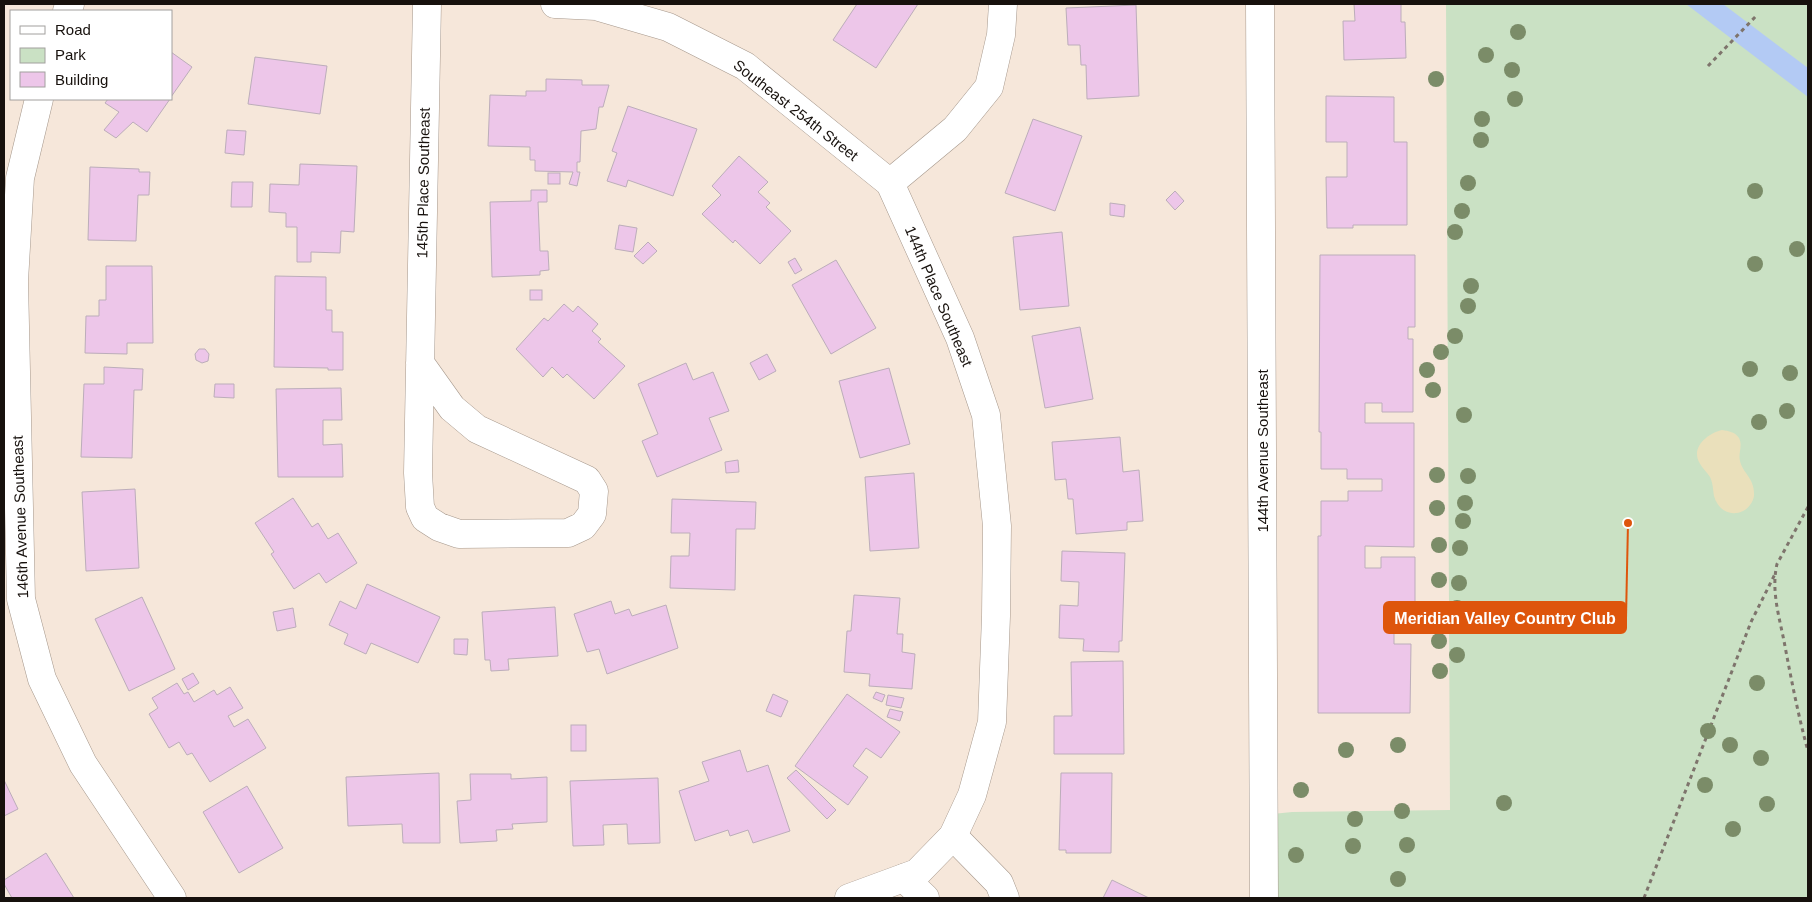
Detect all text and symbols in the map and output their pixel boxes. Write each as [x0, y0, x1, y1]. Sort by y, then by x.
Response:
legend [10, 10, 172, 100]
text: Road [55, 21, 91, 38]
text: Park [55, 46, 86, 63]
street label: Southeast 254th Street [730, 56, 862, 164]
text: Building [55, 71, 108, 88]
street label: 145th Place Southeast [413, 107, 433, 259]
street label: 144th Place Southeast [902, 223, 977, 370]
street label: 144th Avenue Southeast [1254, 369, 1271, 533]
street label: 146th Avenue Southeast [9, 434, 31, 599]
callout: Meridian Valley Country Club [1384, 602, 1626, 633]
text: Meridian Valley Country Club [1394, 610, 1616, 627]

